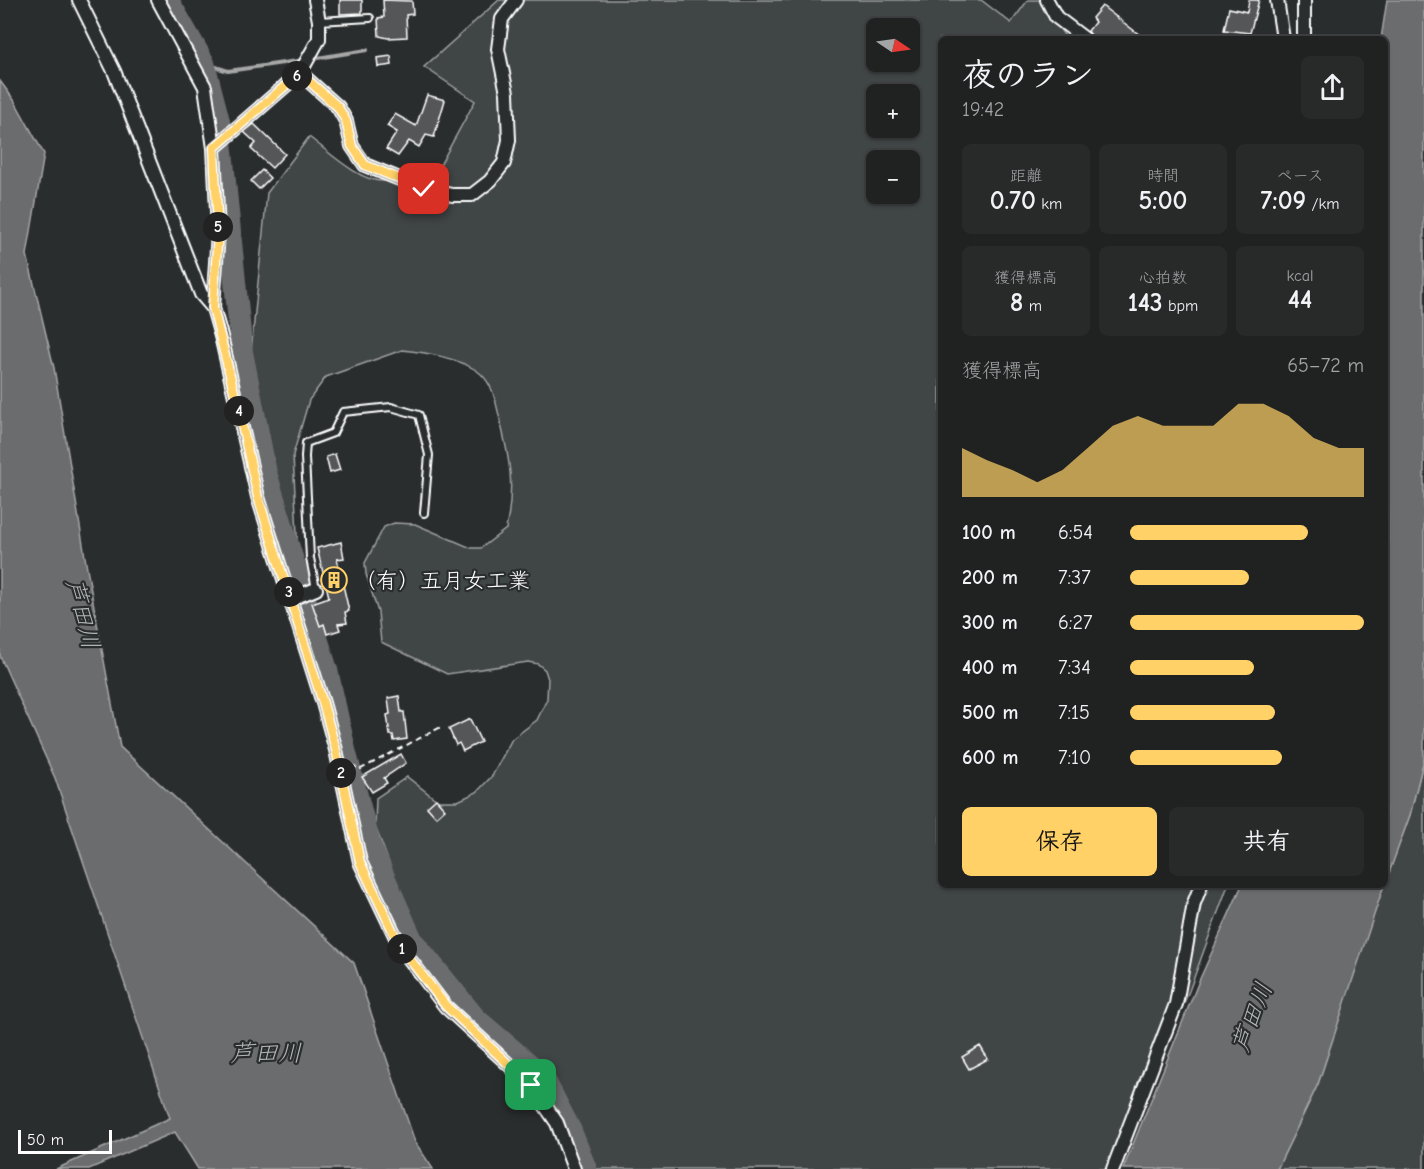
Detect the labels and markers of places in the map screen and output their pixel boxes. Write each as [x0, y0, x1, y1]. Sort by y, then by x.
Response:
pin: 6 [282, 61, 312, 91]
pin [398, 163, 449, 214]
pin: 5 [203, 212, 233, 242]
pin: 4 [224, 396, 254, 426]
building icon: （有）五月女工業 [319, 565, 349, 595]
place label: （有）五月女工業 [354, 568, 530, 594]
pin: 3 [274, 577, 304, 607]
pin: 2 [326, 758, 356, 788]
pin: 1 [387, 934, 417, 964]
pin [505, 1059, 556, 1110]

